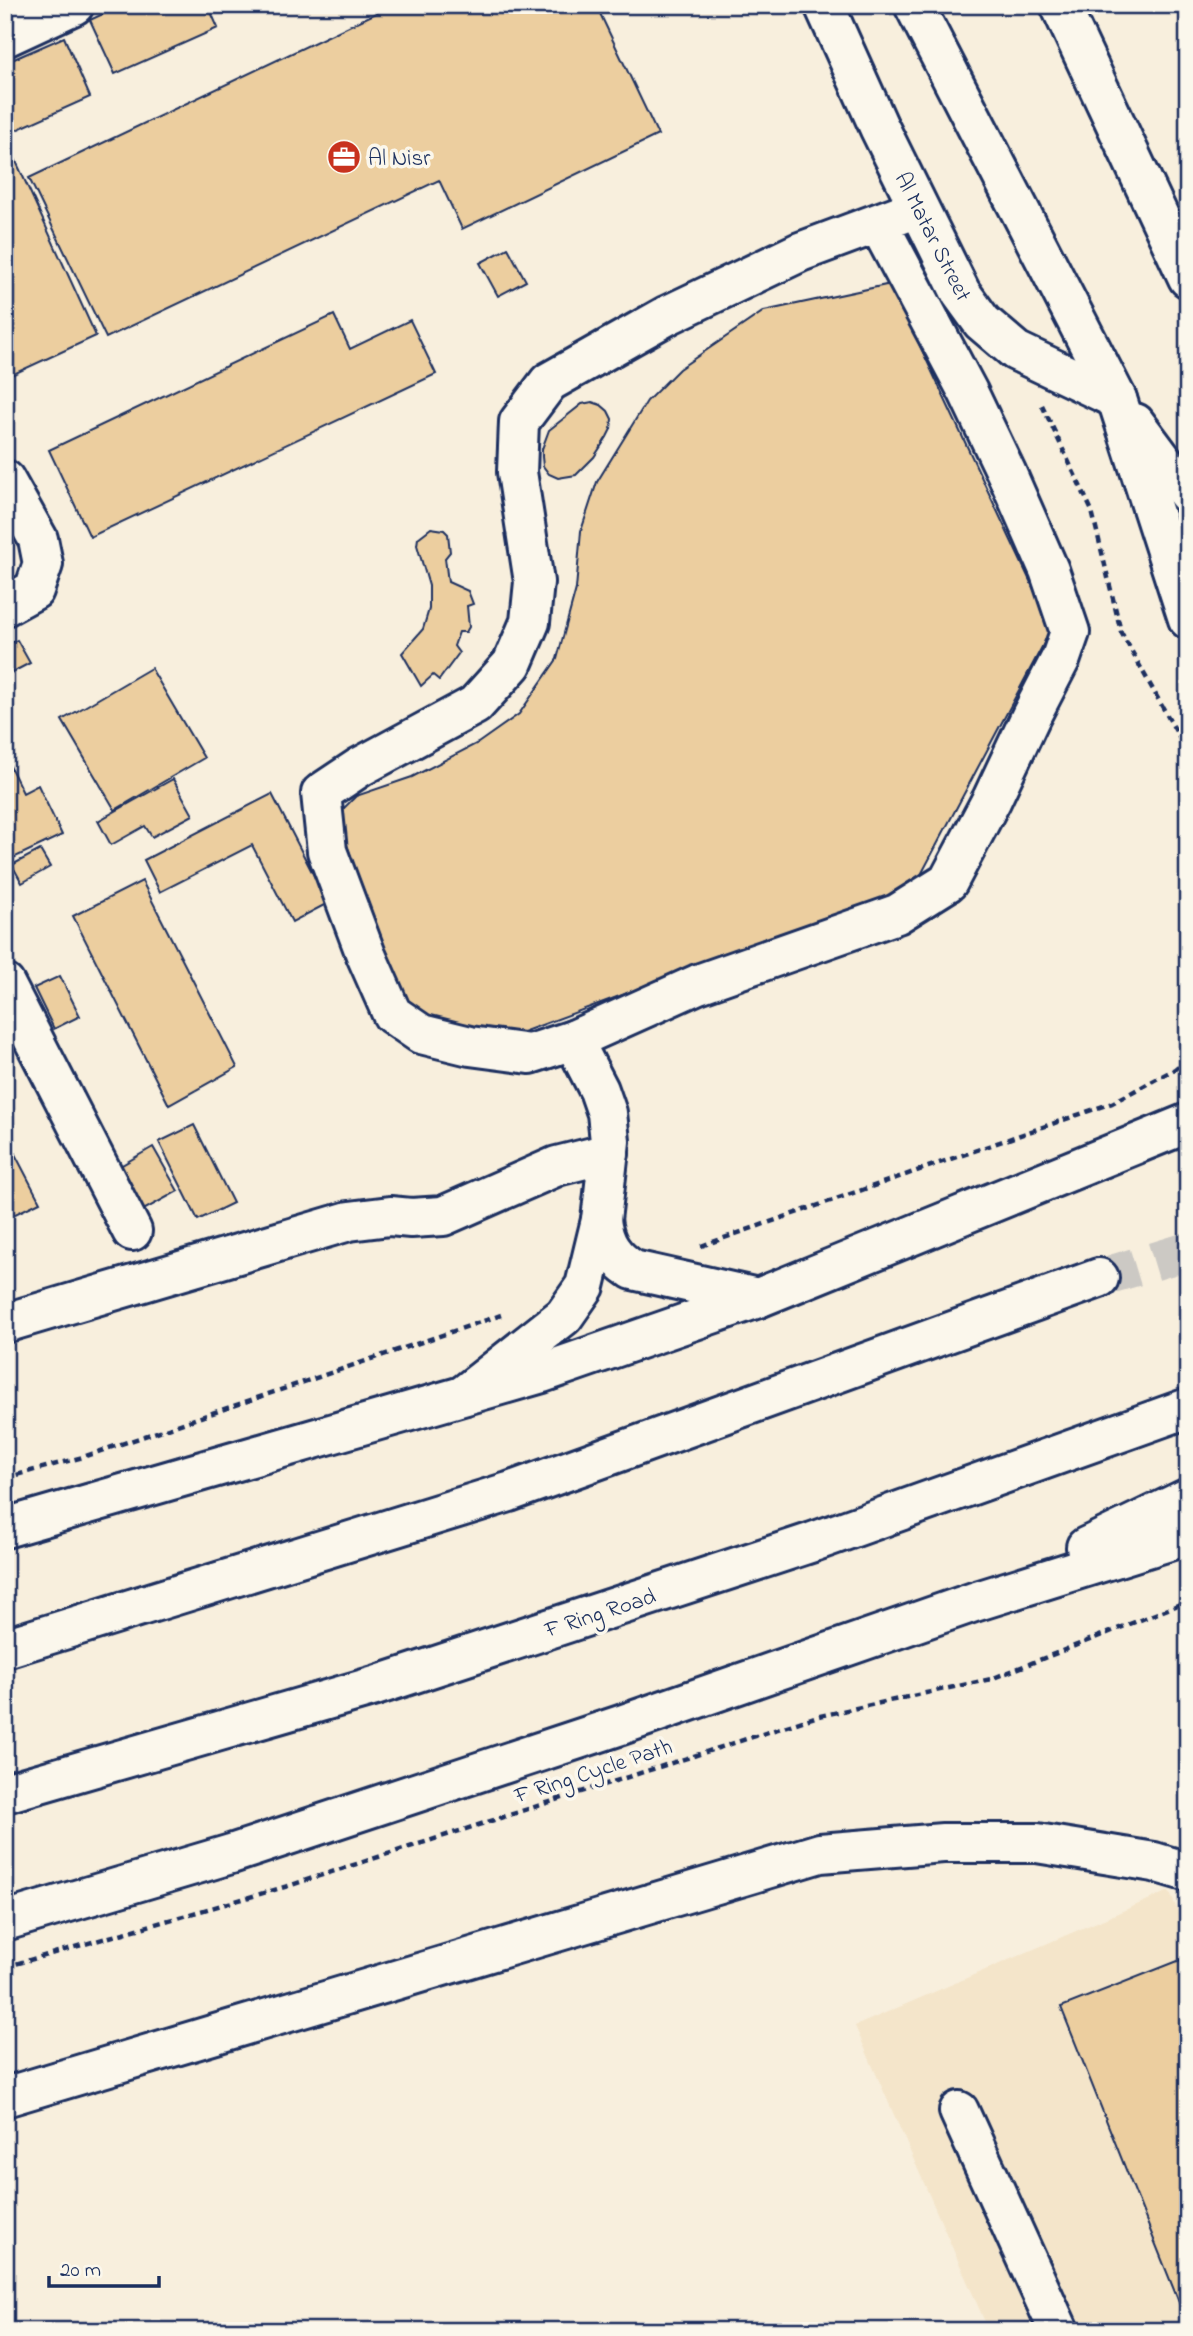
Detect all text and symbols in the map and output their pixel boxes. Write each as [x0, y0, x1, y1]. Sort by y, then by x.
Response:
office icon: Al Nisr [325, 138, 363, 176]
place label: Al Nisr [368, 143, 431, 176]
street label: Al Matar Street [885, 167, 979, 308]
street label: F Ring Road [540, 1581, 661, 1649]
street label: F Ring Cycle Path [510, 1731, 678, 1816]
scale bar [49, 2245, 159, 2289]
text: 20 m [60, 2256, 101, 2286]

